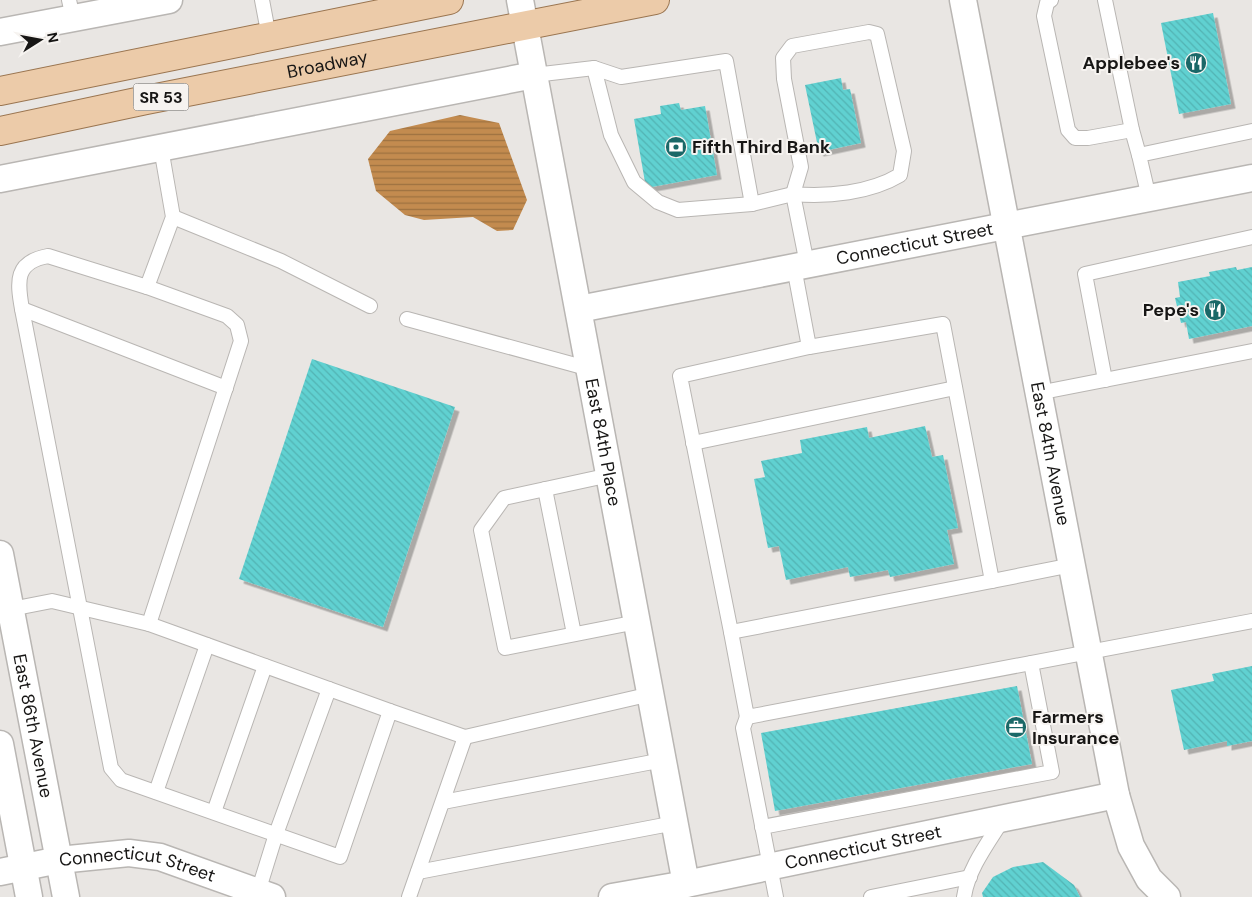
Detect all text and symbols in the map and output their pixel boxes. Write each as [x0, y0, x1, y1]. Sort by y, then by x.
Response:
north arrow [15, 15, 65, 65]
text: N [43, 31, 63, 44]
street label: Broadway [285, 45, 370, 84]
place label: Applebee's [1082, 51, 1180, 75]
restaurant icon: Applebee's [1184, 51, 1208, 75]
road number: SR 53 [134, 84, 188, 110]
bank icon: Fifth Third Bank [664, 135, 688, 159]
place label: Fifth Third Bank [692, 135, 831, 159]
street label: Connecticut Street [834, 217, 995, 271]
place label: Pepe's [1143, 298, 1199, 322]
restaurant icon: Pepe's [1203, 298, 1227, 322]
street label: East 84th Place [579, 376, 627, 508]
street label: East 84th Avenue [1025, 380, 1076, 528]
street label: East 86th Avenue [7, 652, 59, 800]
place label: Farmers Insurance [1032, 705, 1120, 750]
office icon: Farmers Insurance [1004, 715, 1028, 739]
street label: Connecticut Street [783, 819, 944, 875]
street label: Connecticut Street [58, 841, 219, 888]

